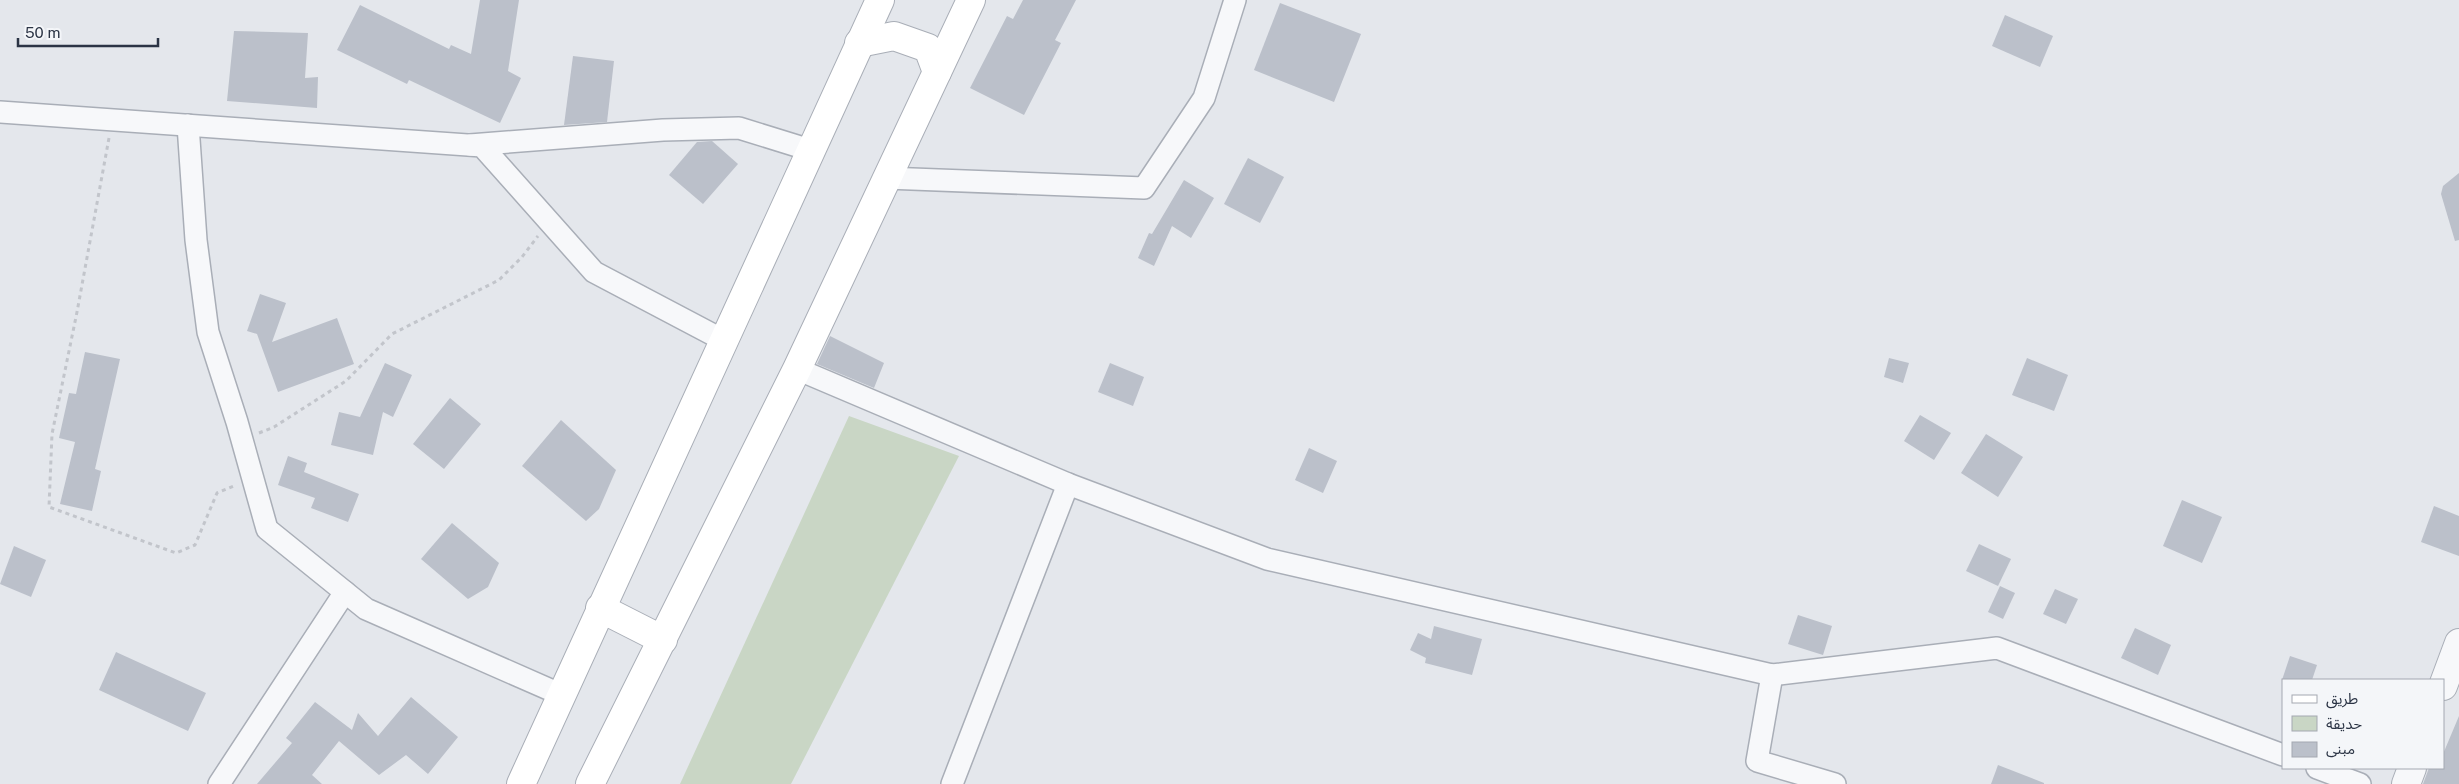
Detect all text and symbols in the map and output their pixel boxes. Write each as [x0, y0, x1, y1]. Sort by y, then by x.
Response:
scale bar [18, 15, 158, 47]
text: 50 m [25, 24, 60, 41]
legend [2282, 679, 2444, 769]
text: طريق [2326, 690, 2358, 709]
text: حديقة [2326, 715, 2362, 732]
text: مبنى [2326, 740, 2355, 758]

